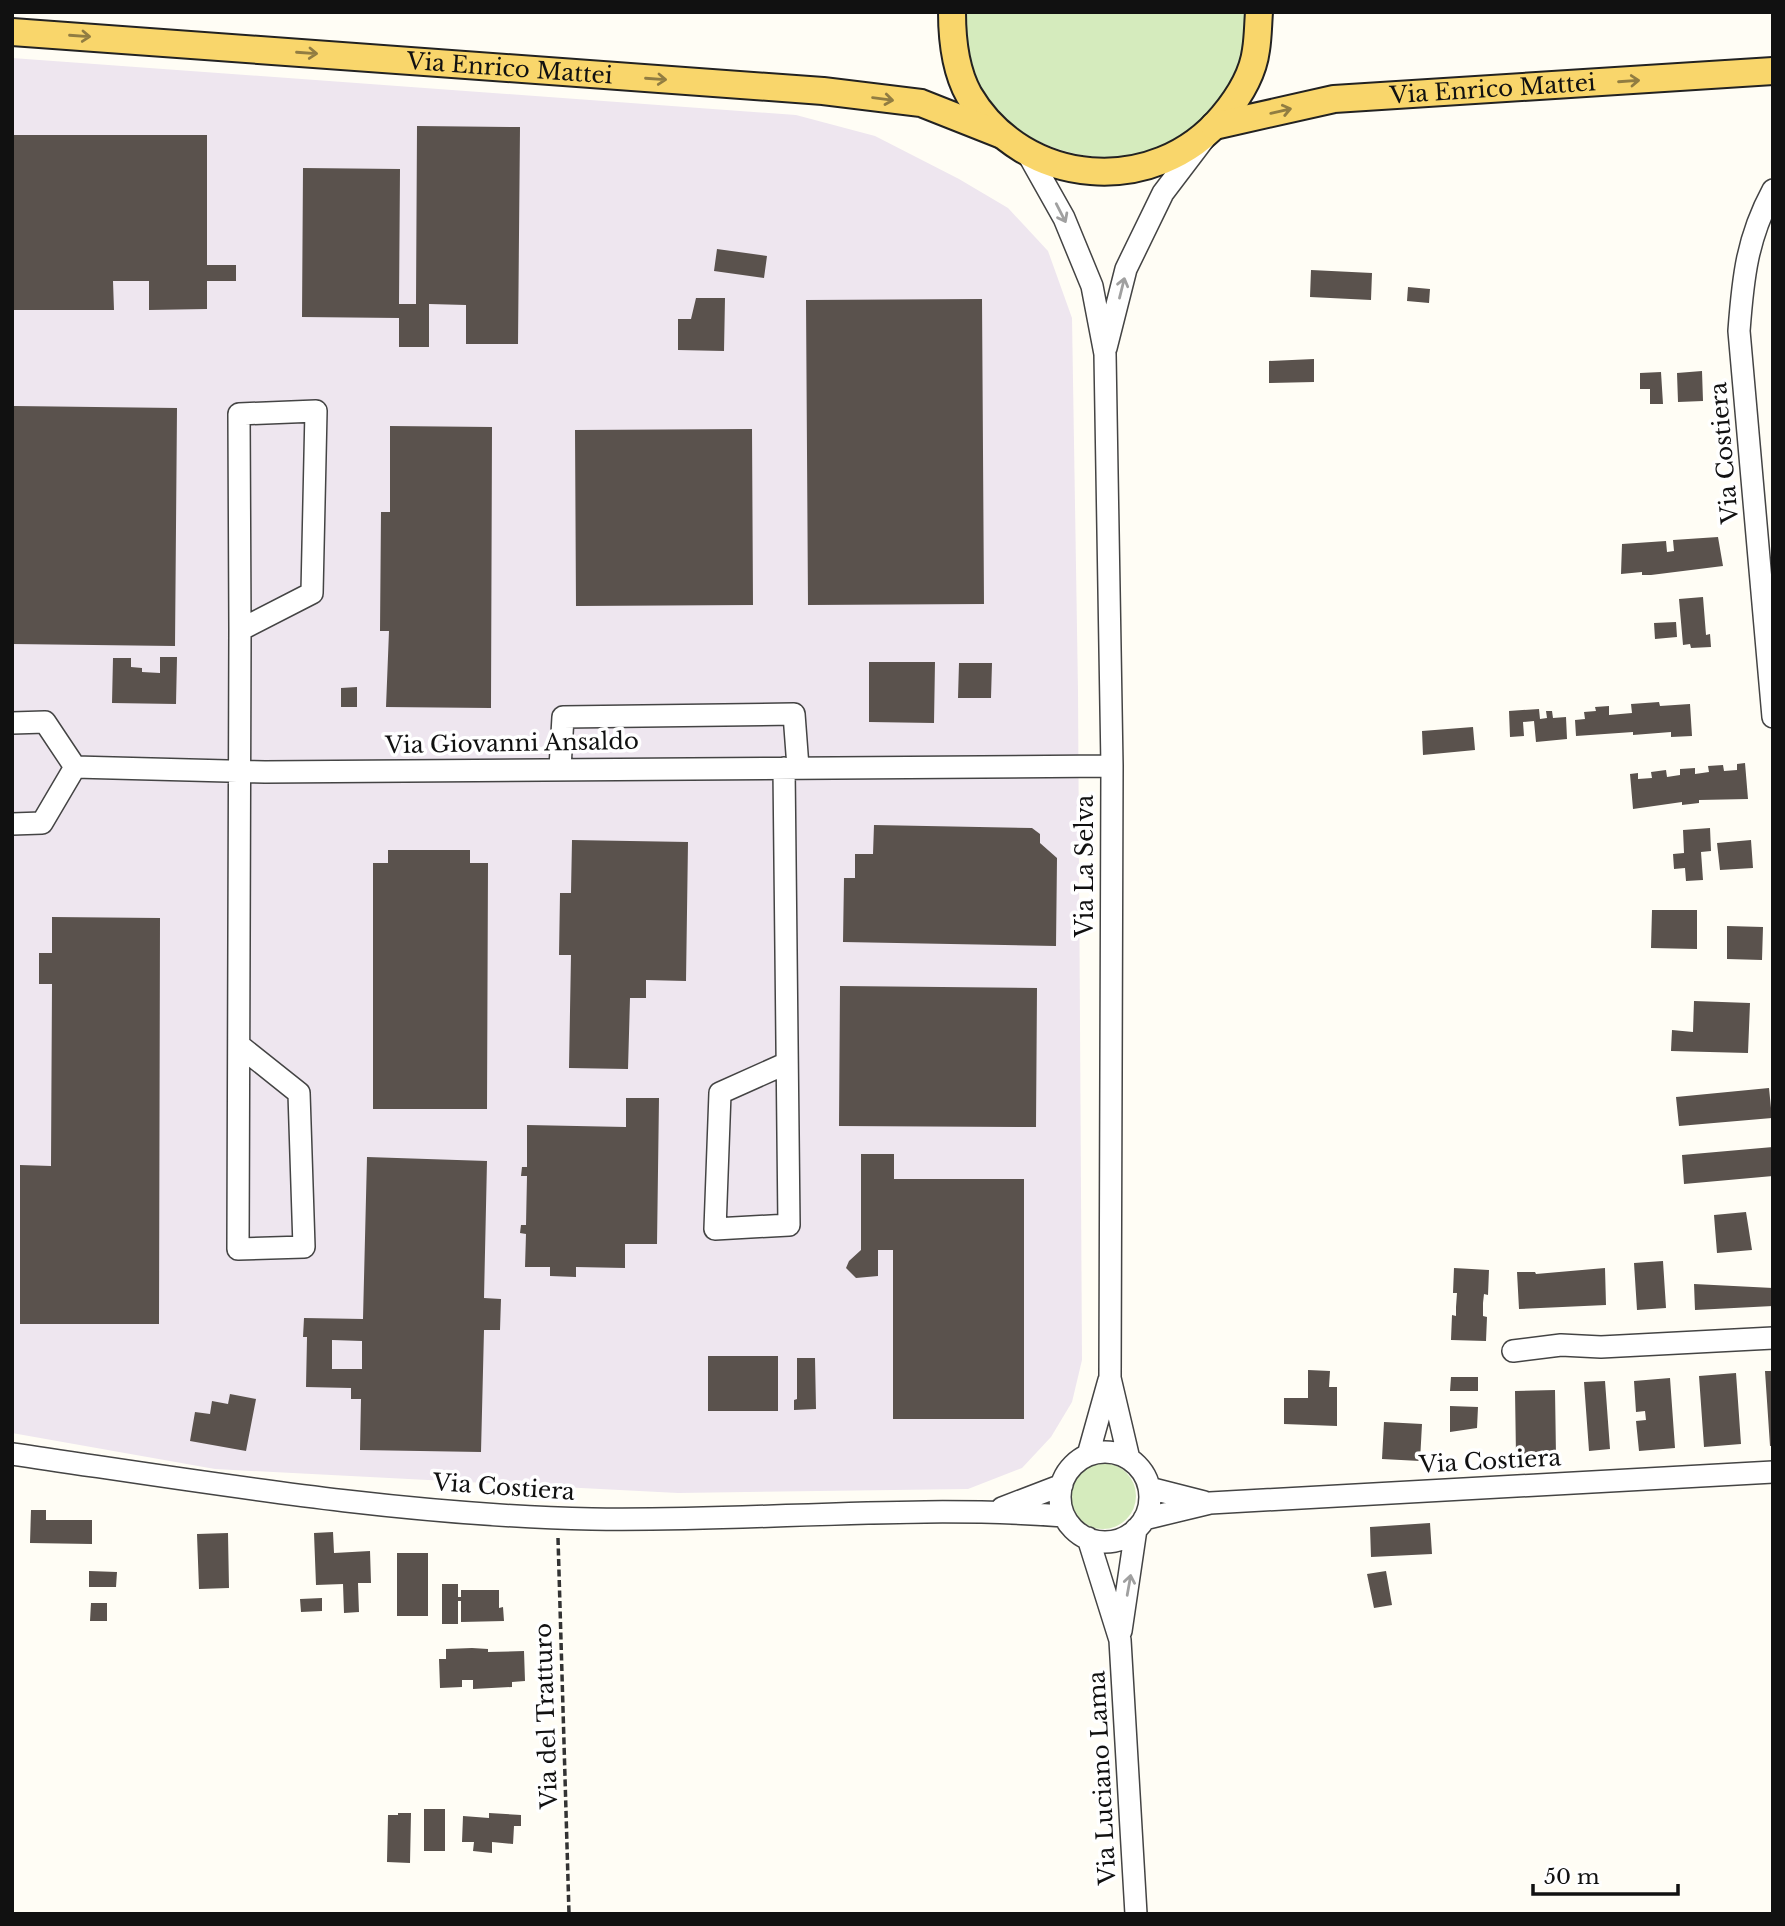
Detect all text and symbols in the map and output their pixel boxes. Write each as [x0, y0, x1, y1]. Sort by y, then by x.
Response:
one-way arrow [69, 30, 91, 43]
one-way arrow [295, 47, 318, 60]
street label: Via Enrico Mattei [405, 47, 614, 90]
street label: Via Enrico Mattei [1388, 68, 1597, 109]
one-way arrow [644, 73, 667, 86]
one-way arrow [1617, 74, 1640, 87]
one-way arrow [871, 92, 894, 105]
one-way arrow [1269, 104, 1292, 118]
one-way arrow [1054, 203, 1068, 223]
one-way arrow [1116, 277, 1129, 299]
street label: Via Costiera [1704, 381, 1744, 526]
street label: Via Giovanni Ansaldo [384, 727, 639, 759]
street label: Via La Selva [1071, 795, 1099, 938]
street label: Via Costiera [1417, 1443, 1562, 1479]
street label: Via Costiera [431, 1468, 576, 1506]
one-way arrow [1123, 1574, 1136, 1597]
street label: Via del Tratturo [529, 1623, 563, 1810]
street label: Via Luciano Lama [1082, 1670, 1122, 1887]
scale bar [1533, 1853, 1678, 1897]
text: 50 m [1544, 1864, 1600, 1890]

